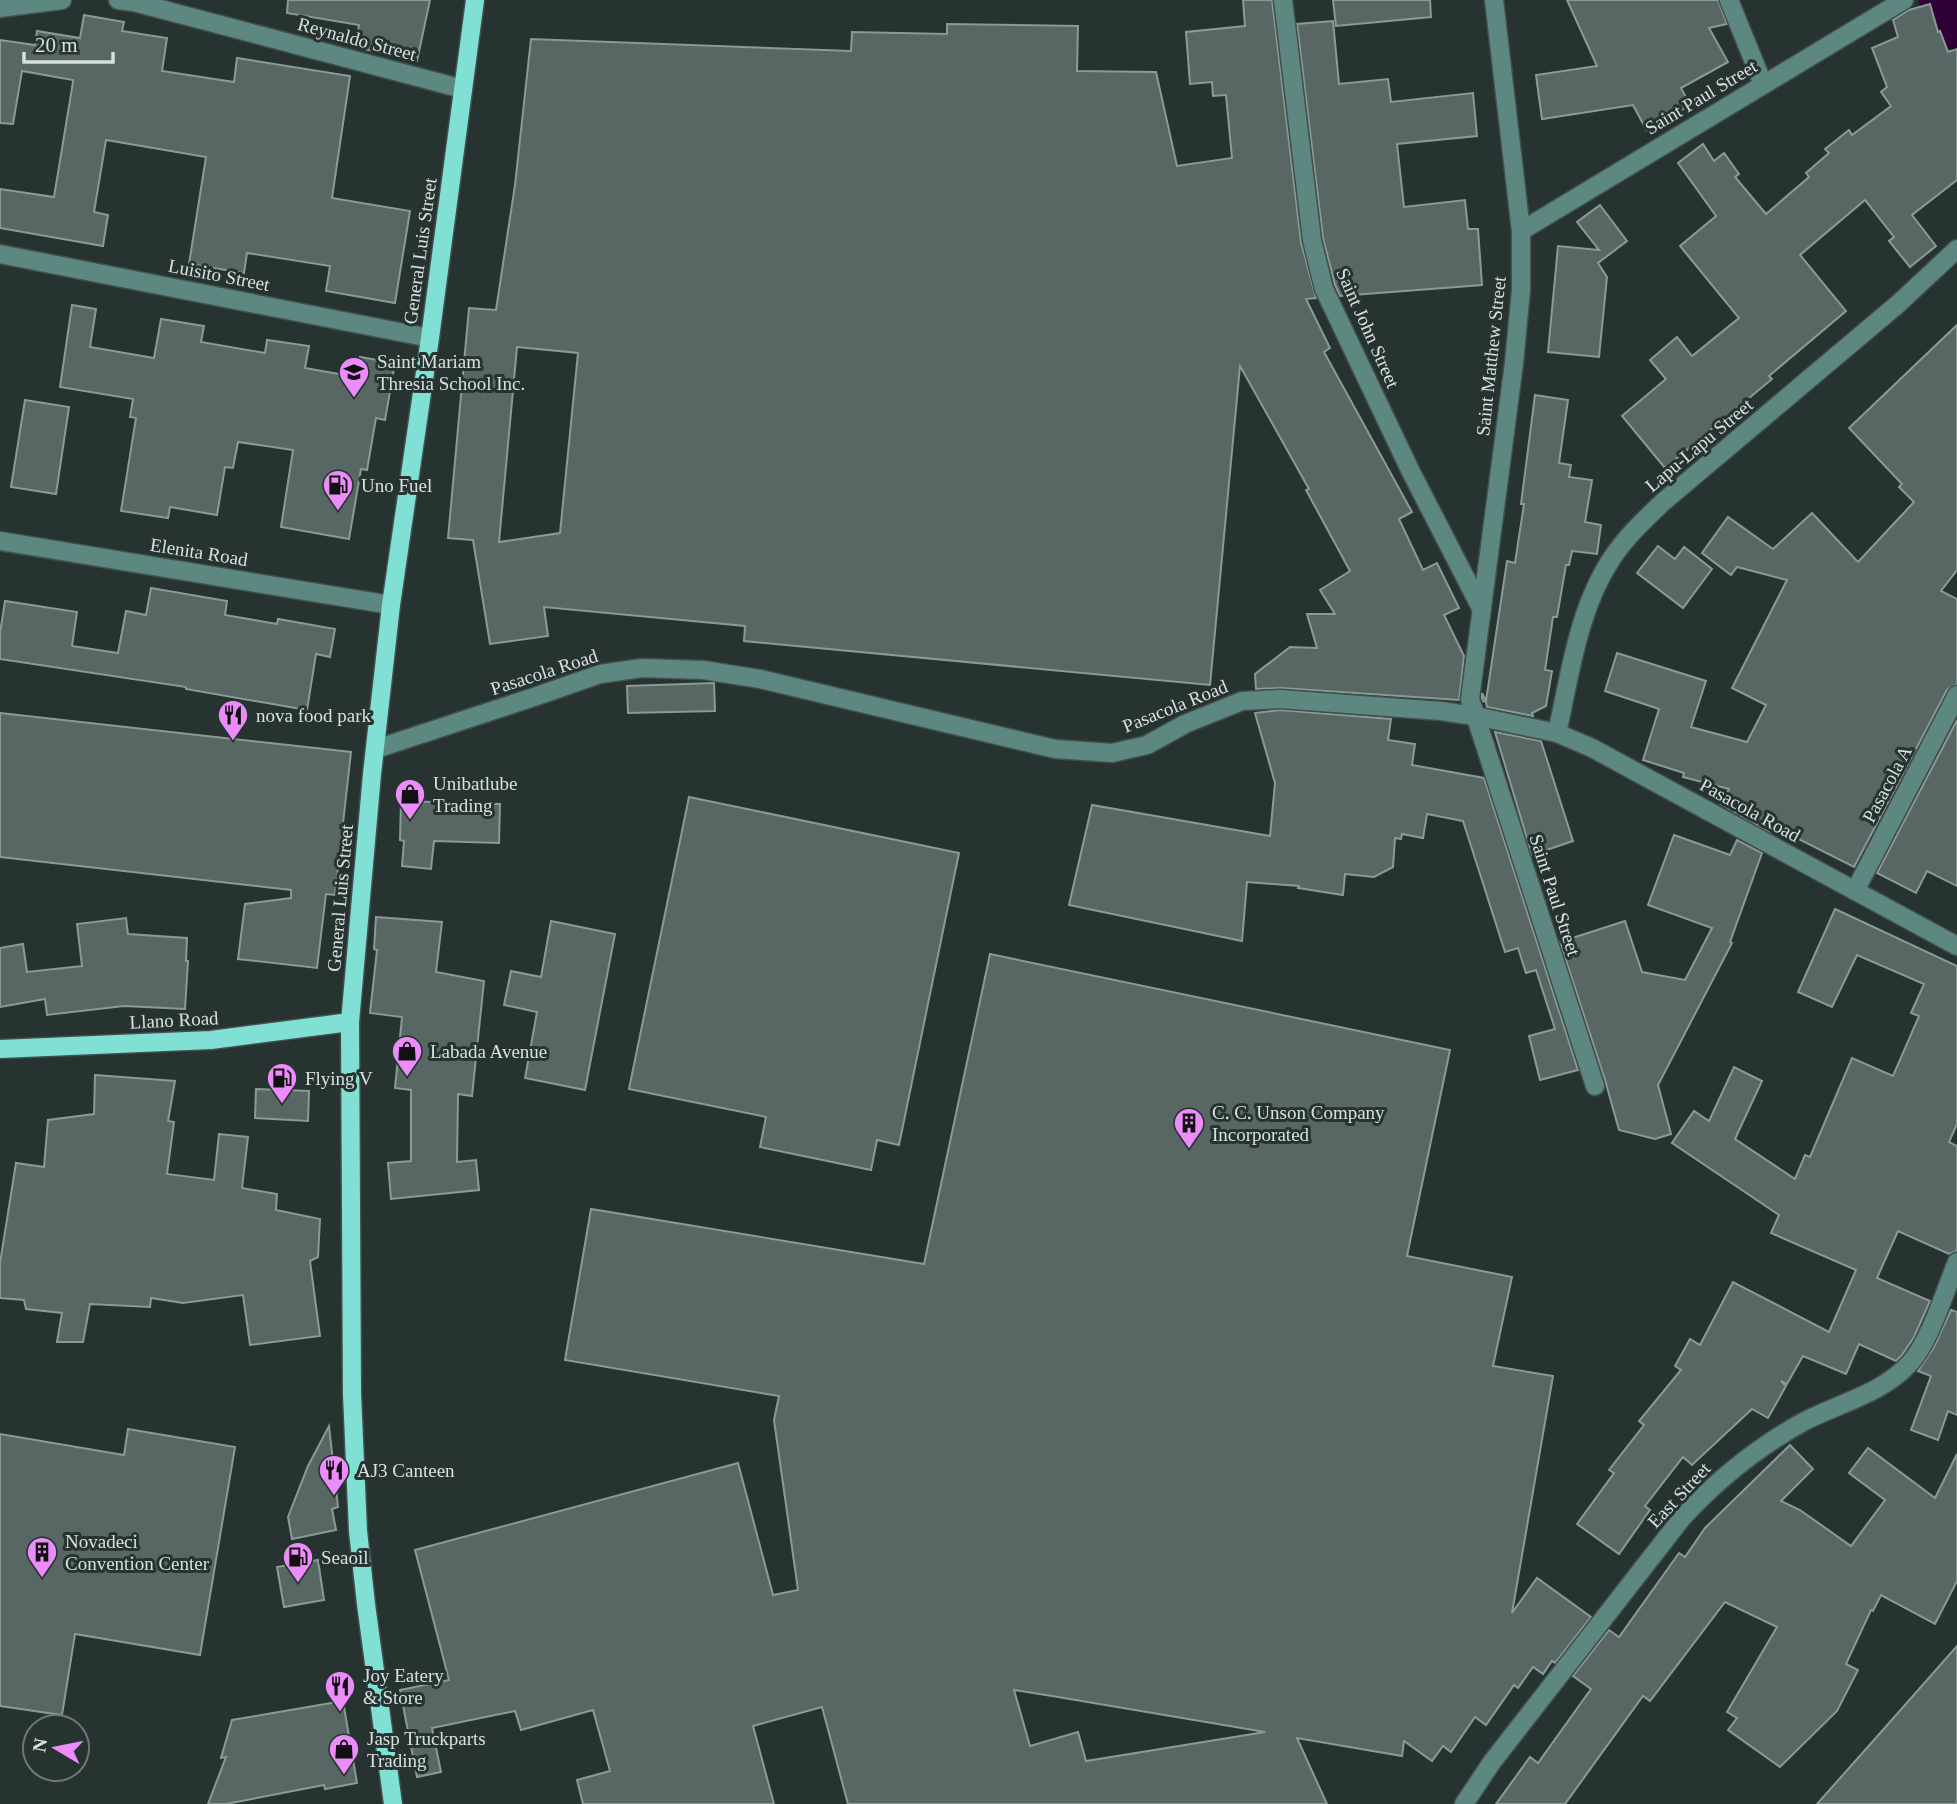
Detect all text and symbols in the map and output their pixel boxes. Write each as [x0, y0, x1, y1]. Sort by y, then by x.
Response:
street label: Reynaldo Street [295, 13, 419, 65]
scale bar [24, 21, 114, 65]
text: 20 m [35, 33, 78, 57]
street label: Saint Paul Street [1641, 55, 1761, 139]
street label: General Luis Street [399, 176, 441, 326]
street label: Luisito Street [166, 255, 272, 295]
street label: Saint John Street [1332, 265, 1404, 392]
street label: Saint Matthew Street [1472, 274, 1510, 437]
place label: Saint Mariam Thresia School Inc. [377, 351, 525, 394]
school or university icon: Saint Mariam Thresia School Inc. [337, 355, 371, 399]
street label: Lapu-Lapu Street [1641, 394, 1757, 496]
fuel station icon: Uno Fuel [321, 468, 355, 512]
place label: Uno Fuel [361, 475, 432, 496]
street label: Elenita Road [149, 534, 250, 570]
street label: Pasacola Road [488, 645, 601, 699]
street label: Pasacola Road [1119, 675, 1231, 737]
restaurant icon: nova food park [216, 698, 250, 742]
place label: nova food park [256, 705, 372, 726]
street label: Pasacola A [1858, 742, 1916, 826]
place label: Unibatlube Trading [433, 773, 517, 816]
street label: Pasacola Road [1696, 774, 1804, 846]
shop icon: Unibatlube Trading [393, 777, 427, 821]
street label: General Luis Street [323, 823, 357, 973]
street label: Saint Paul Street [1525, 832, 1585, 959]
street label: Llano Road [129, 1007, 220, 1033]
shop icon: Labada Avenue [390, 1034, 424, 1078]
place label: Labada Avenue [430, 1041, 547, 1062]
fuel station icon: Flying V [265, 1061, 299, 1105]
place label: Flying V [305, 1068, 373, 1089]
place label: C. C. Unson Company Incorporated [1212, 1102, 1385, 1145]
building icon: C. C. Unson Company Incorporated [1172, 1106, 1206, 1150]
restaurant icon: AJ3 Canteen [317, 1453, 351, 1497]
street label: East Street [1643, 1457, 1715, 1532]
place label: AJ3 Canteen [357, 1460, 455, 1481]
place label: Novadeci Convention Center [65, 1531, 210, 1574]
building icon: Novadeci Convention Center [25, 1535, 59, 1579]
fuel station icon: Seaoil [281, 1540, 315, 1584]
place label: Seaoil [321, 1547, 369, 1568]
place label: Joy Eatery & Store [363, 1665, 444, 1708]
restaurant icon: Joy Eatery & Store [323, 1669, 357, 1713]
north arrow [21, 1713, 91, 1783]
place label: Jasp Truckparts Trading [367, 1728, 486, 1771]
shop icon: Jasp Truckparts Trading [327, 1732, 361, 1776]
text: N [28, 1736, 51, 1754]

